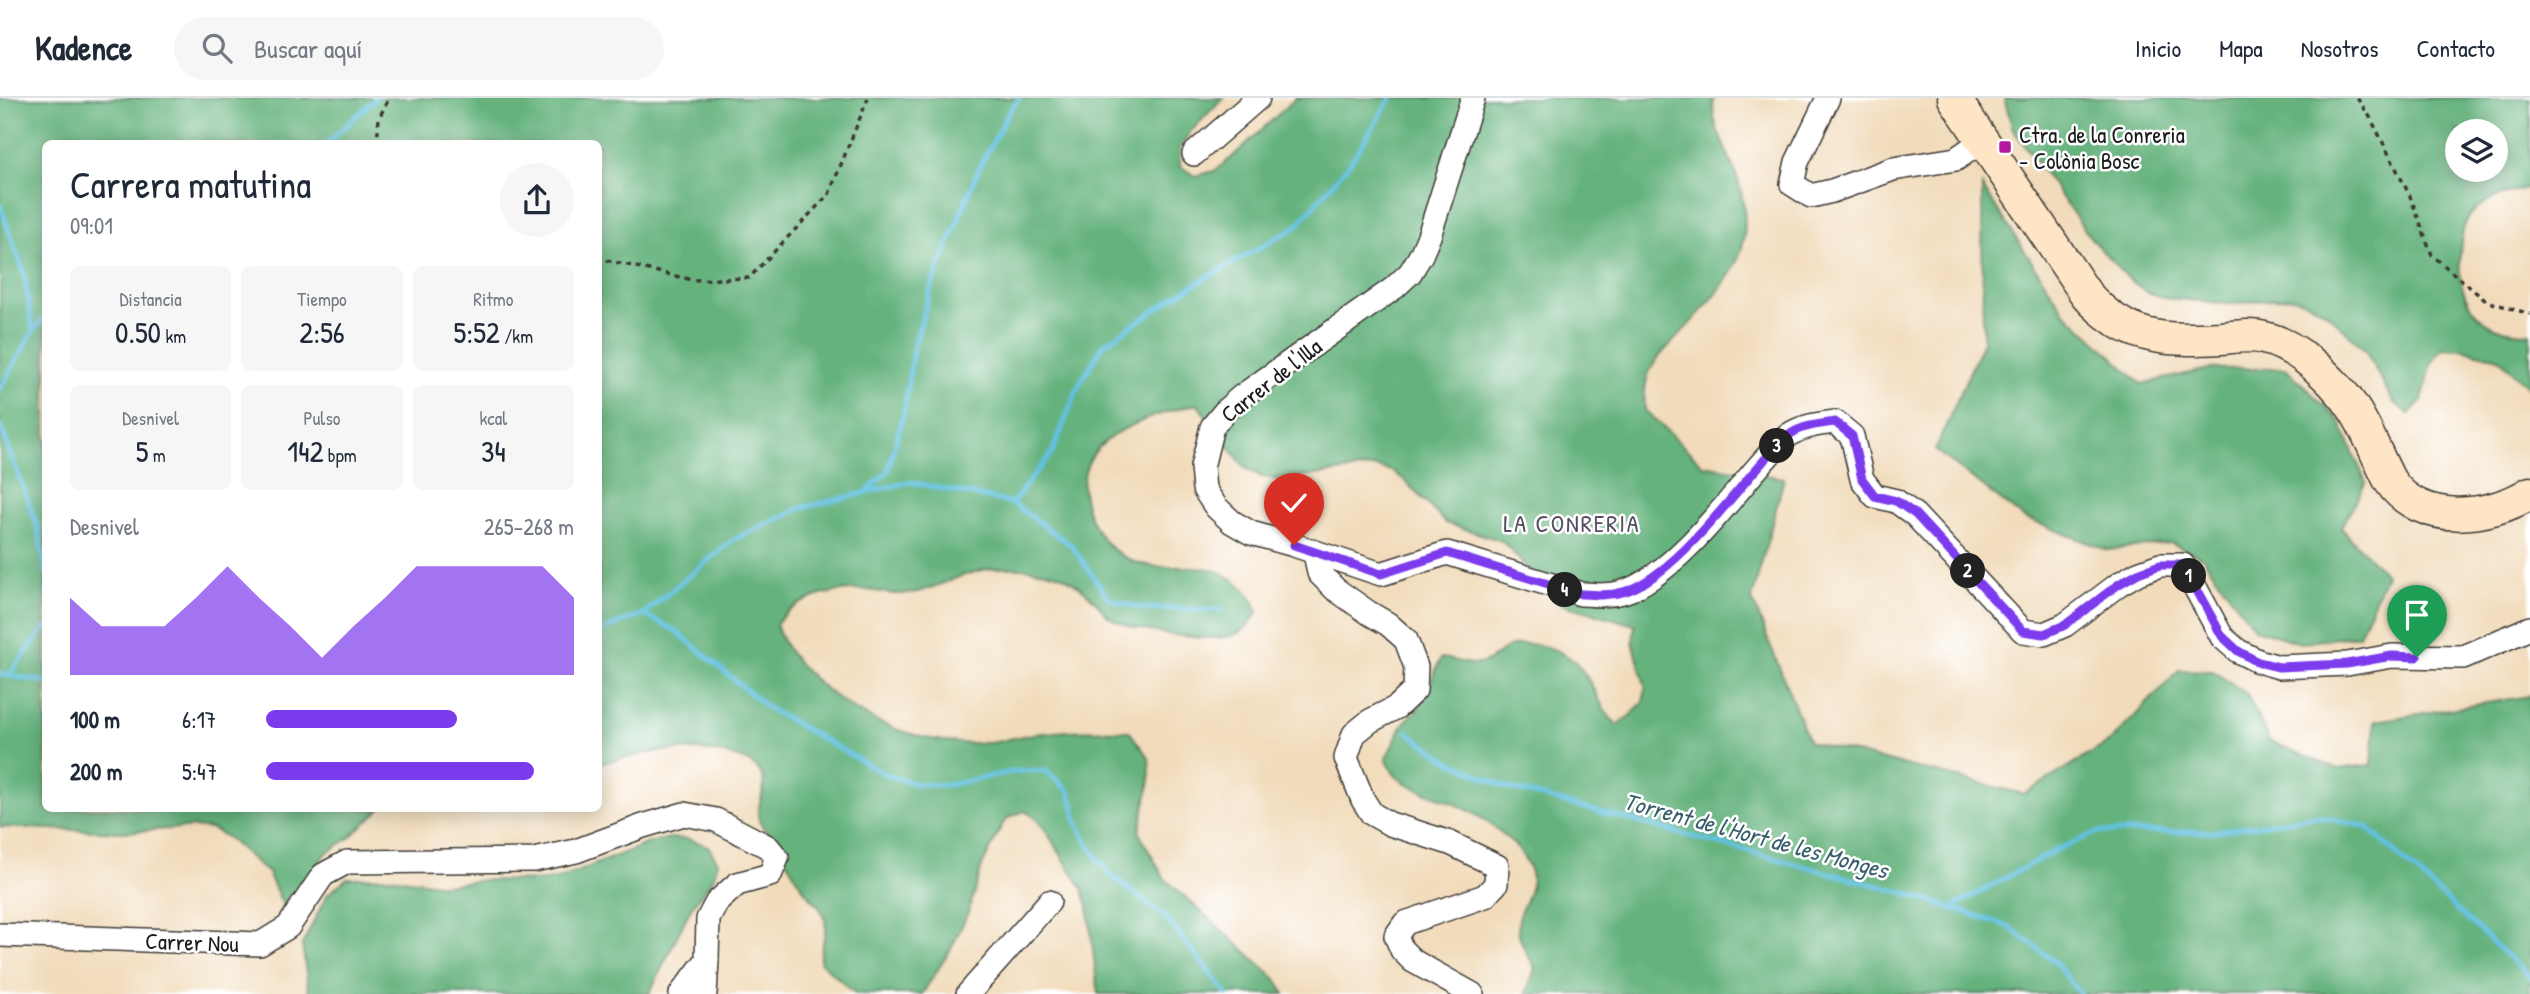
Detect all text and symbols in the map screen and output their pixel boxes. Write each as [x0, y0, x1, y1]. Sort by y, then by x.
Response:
search box [174, 17, 664, 80]
text: Kadence [35, 26, 132, 70]
icon: search [198, 29, 236, 67]
text: Buscar aquí [254, 31, 362, 66]
text: Inicio [2135, 32, 2181, 64]
text: Mapa [2219, 32, 2263, 64]
text: Nosotros [2301, 32, 2378, 64]
text: Contacto [2416, 32, 2495, 64]
place label: Ctra. de la Conreria - Colònia Bosc [2019, 119, 2185, 176]
map controls [2445, 119, 2508, 182]
button: layers [2445, 119, 2508, 182]
marker: Ctra. de la Conreria - Colònia Bosc [1997, 139, 2013, 155]
text: Carrera matutina [70, 158, 311, 210]
button: share [500, 163, 574, 237]
text: 09:01 [70, 210, 113, 241]
text: Distancia [120, 286, 182, 312]
text: Tiempo [297, 286, 347, 312]
text: Ritmo [473, 286, 513, 312]
text: 0.50 [115, 312, 161, 352]
text: 2:56 [299, 312, 345, 352]
text: 5:52 [454, 312, 500, 352]
text: km [161, 323, 186, 349]
text: /km [500, 323, 533, 349]
street label: Carrer de l'Illa [1214, 331, 1328, 429]
text: Desnivel [122, 405, 179, 431]
text: Pulso [304, 405, 340, 431]
text: kcal [479, 405, 507, 431]
pin: 3 [1760, 428, 1795, 464]
text: 5 [136, 431, 148, 471]
text: 142 [287, 431, 323, 471]
text: 34 [481, 431, 506, 471]
text: 3 [1772, 432, 1781, 458]
text: m [148, 442, 166, 468]
text: bpm [323, 442, 357, 468]
pin [1264, 473, 1324, 545]
icon: check [1275, 484, 1313, 522]
district label: LA CONRERIA [1503, 507, 1641, 539]
text: Desnivel [70, 511, 139, 542]
text: 265–268 m [484, 511, 574, 542]
pin: 2 [1951, 554, 1986, 588]
text: 2 [1963, 557, 1972, 583]
pin: 1 [2172, 559, 2206, 594]
text: 1 [2185, 562, 2192, 588]
pin: 4 [1548, 573, 1582, 608]
text: 4 [1561, 576, 1568, 602]
pin [2387, 585, 2447, 657]
icon: arrive [2398, 596, 2436, 634]
text: 100 m [70, 704, 120, 735]
text: 6:17 [182, 704, 216, 735]
text: 200 m [70, 756, 122, 787]
text: 5:47 [182, 756, 217, 787]
water label: Torrent de l'Hort de les Monges [1620, 784, 1894, 887]
street label: Carrer Nou [145, 925, 239, 959]

